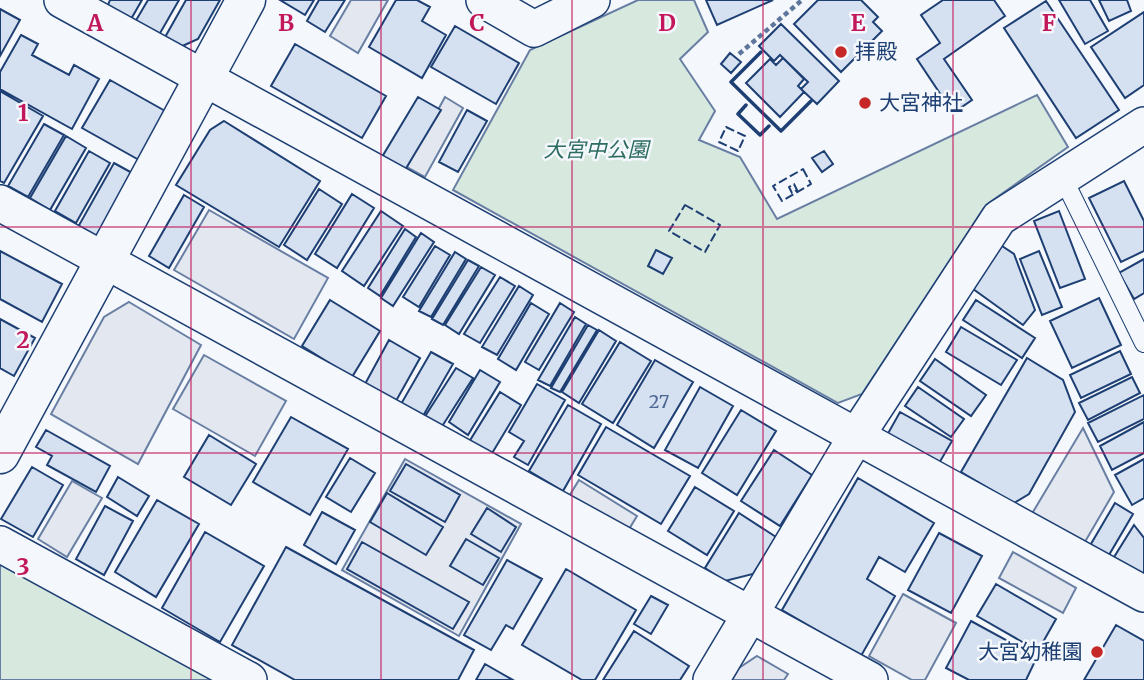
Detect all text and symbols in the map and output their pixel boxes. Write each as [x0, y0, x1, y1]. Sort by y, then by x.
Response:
text: A [86, 8, 104, 37]
text: B [278, 8, 294, 37]
text: C [469, 8, 485, 37]
text: D [658, 8, 676, 37]
text: E [850, 8, 866, 37]
text: F [1042, 8, 1056, 37]
place label: 拝殿 [855, 38, 897, 65]
marker: 拝殿 [833, 44, 849, 60]
place label: 大宮神社 [879, 89, 963, 116]
marker: 大宮神社 [857, 95, 873, 111]
text: 1 [18, 98, 29, 127]
park label: 大宮中公園 [544, 136, 651, 163]
text: 2 [16, 325, 30, 354]
house number: 27 [649, 390, 669, 413]
text: 3 [16, 552, 30, 581]
place label: 大宮幼稚園 [978, 638, 1083, 665]
marker: 大宮幼稚園 [1089, 644, 1105, 660]

